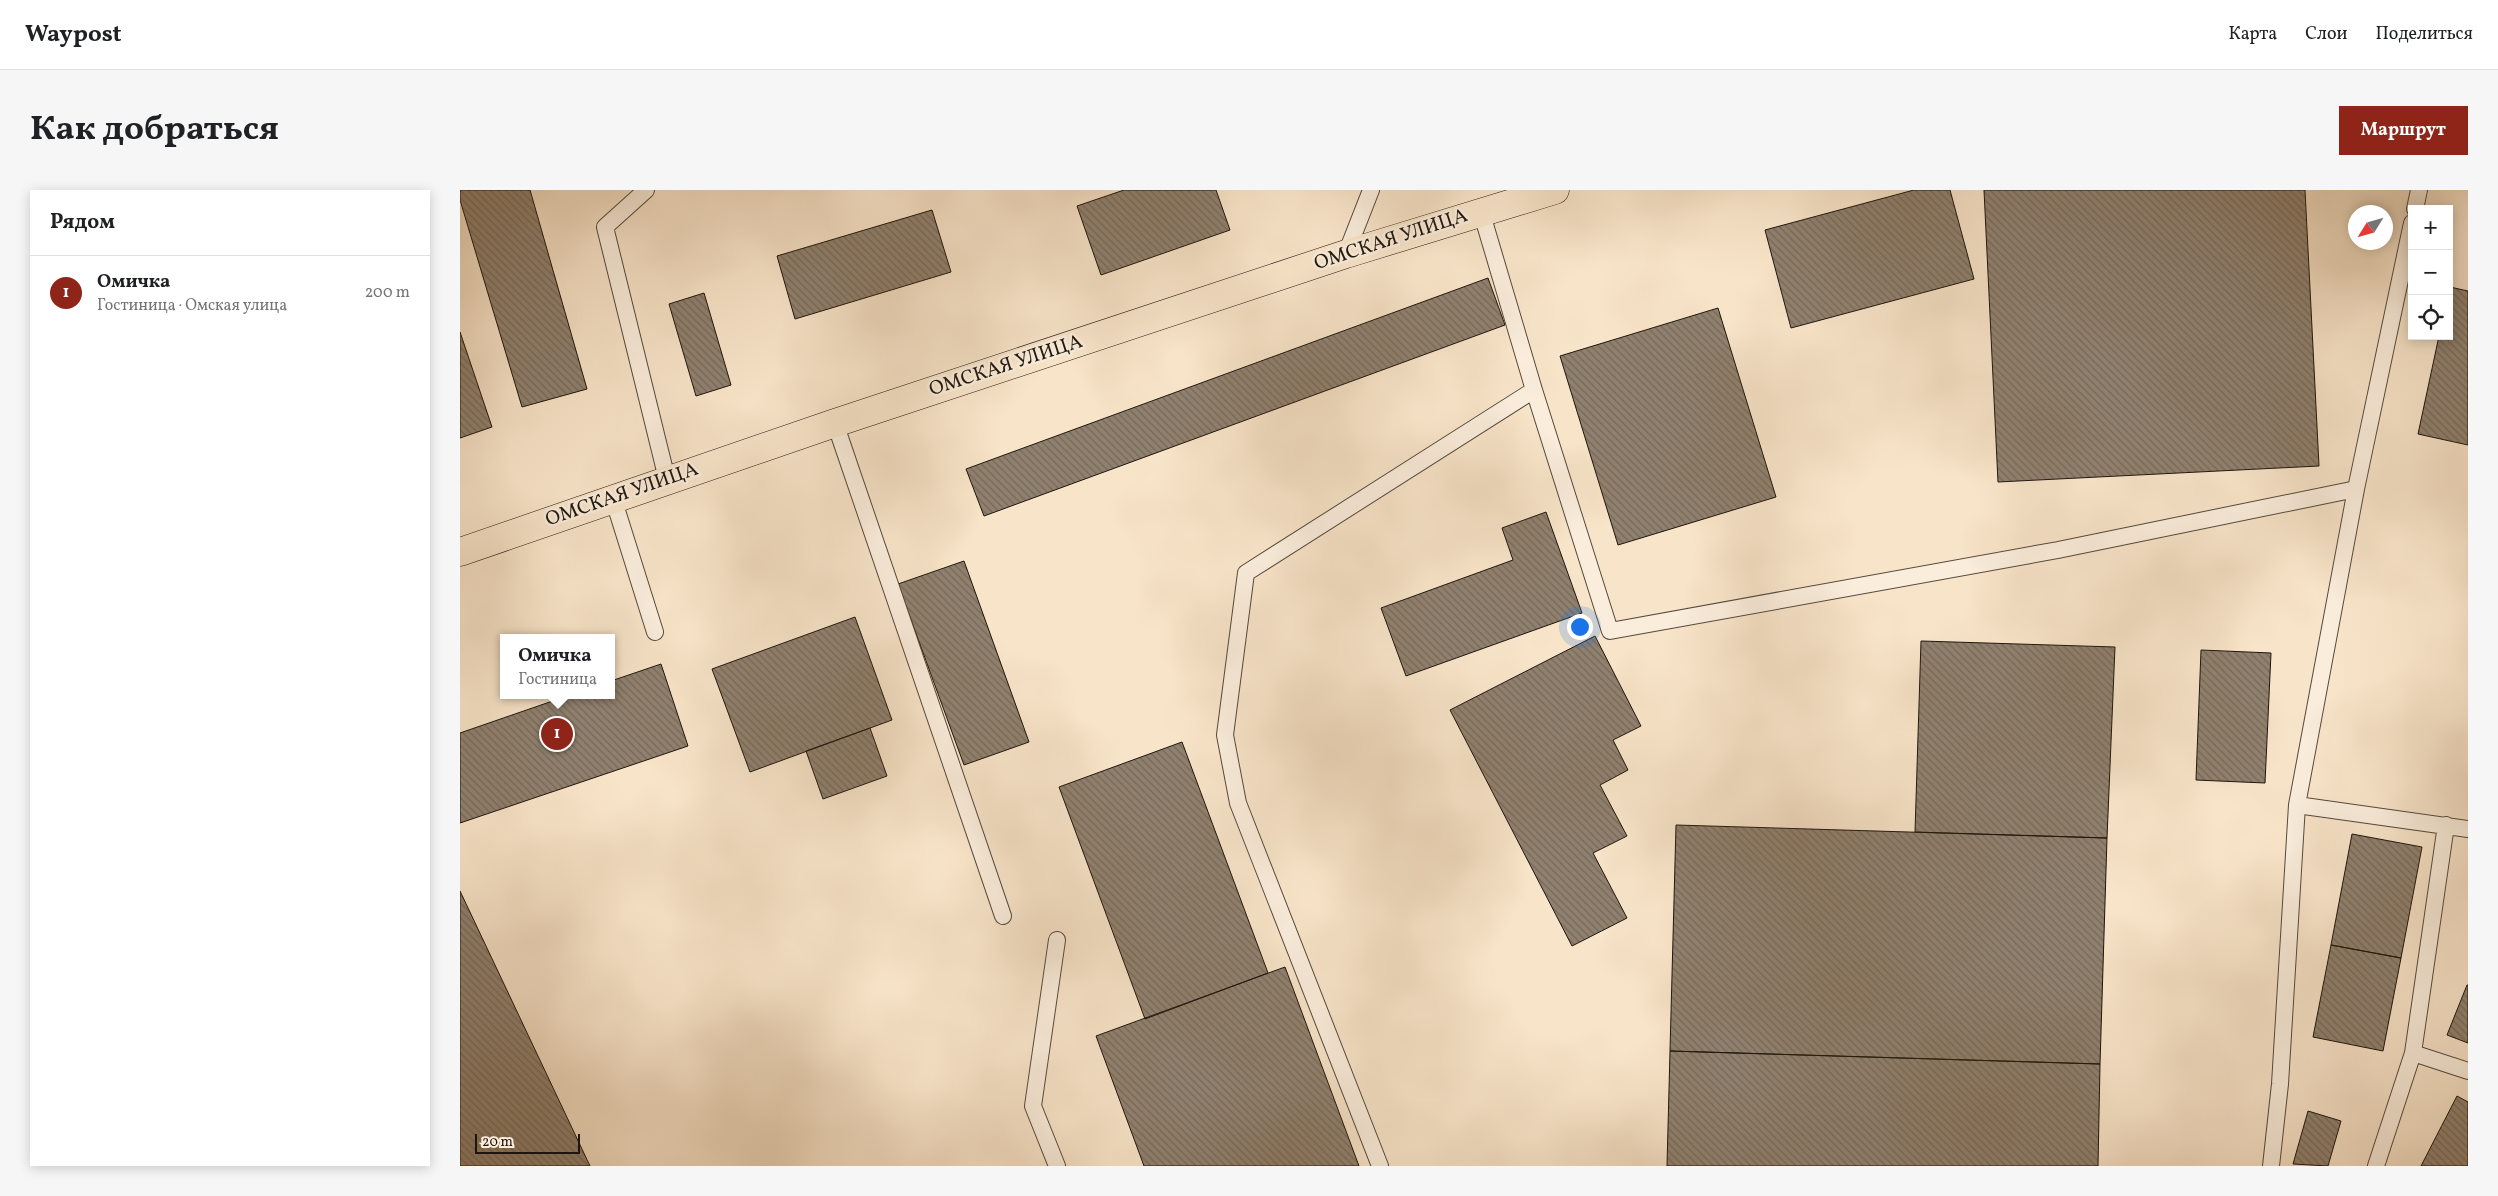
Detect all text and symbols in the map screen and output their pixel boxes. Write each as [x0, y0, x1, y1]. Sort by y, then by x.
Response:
text: Waypost [25, 18, 122, 52]
text: Карта [2229, 22, 2277, 47]
text: Слои [2305, 22, 2347, 47]
text: Поделиться [2375, 22, 2473, 47]
text: Как добраться [30, 106, 279, 154]
button: Маршрут [2339, 106, 2468, 155]
street label: ОМСКАЯ УЛИЦА [1311, 202, 1471, 278]
north arrow [2348, 205, 2393, 250]
map controls [2408, 205, 2453, 340]
button: + [2408, 205, 2453, 250]
text: Рядом [50, 208, 115, 237]
button: − [2408, 250, 2453, 295]
text: Омичка [97, 269, 170, 295]
text: 1 [63, 282, 69, 304]
text: 200 m [365, 282, 410, 304]
text: Гостиница · Омская улица [97, 295, 287, 317]
button: locate [2408, 295, 2453, 340]
street label: ОМСКАЯ УЛИЦА [926, 328, 1086, 404]
street label: ОМСКАЯ УЛИЦА [542, 456, 702, 534]
your location [1567, 614, 1593, 640]
popup [500, 634, 615, 699]
text: Омичка [518, 643, 592, 669]
text: Гостиница [518, 669, 597, 691]
pin: 1 [541, 715, 573, 753]
scale bar [475, 1131, 580, 1154]
text: 20 m [482, 1133, 513, 1152]

